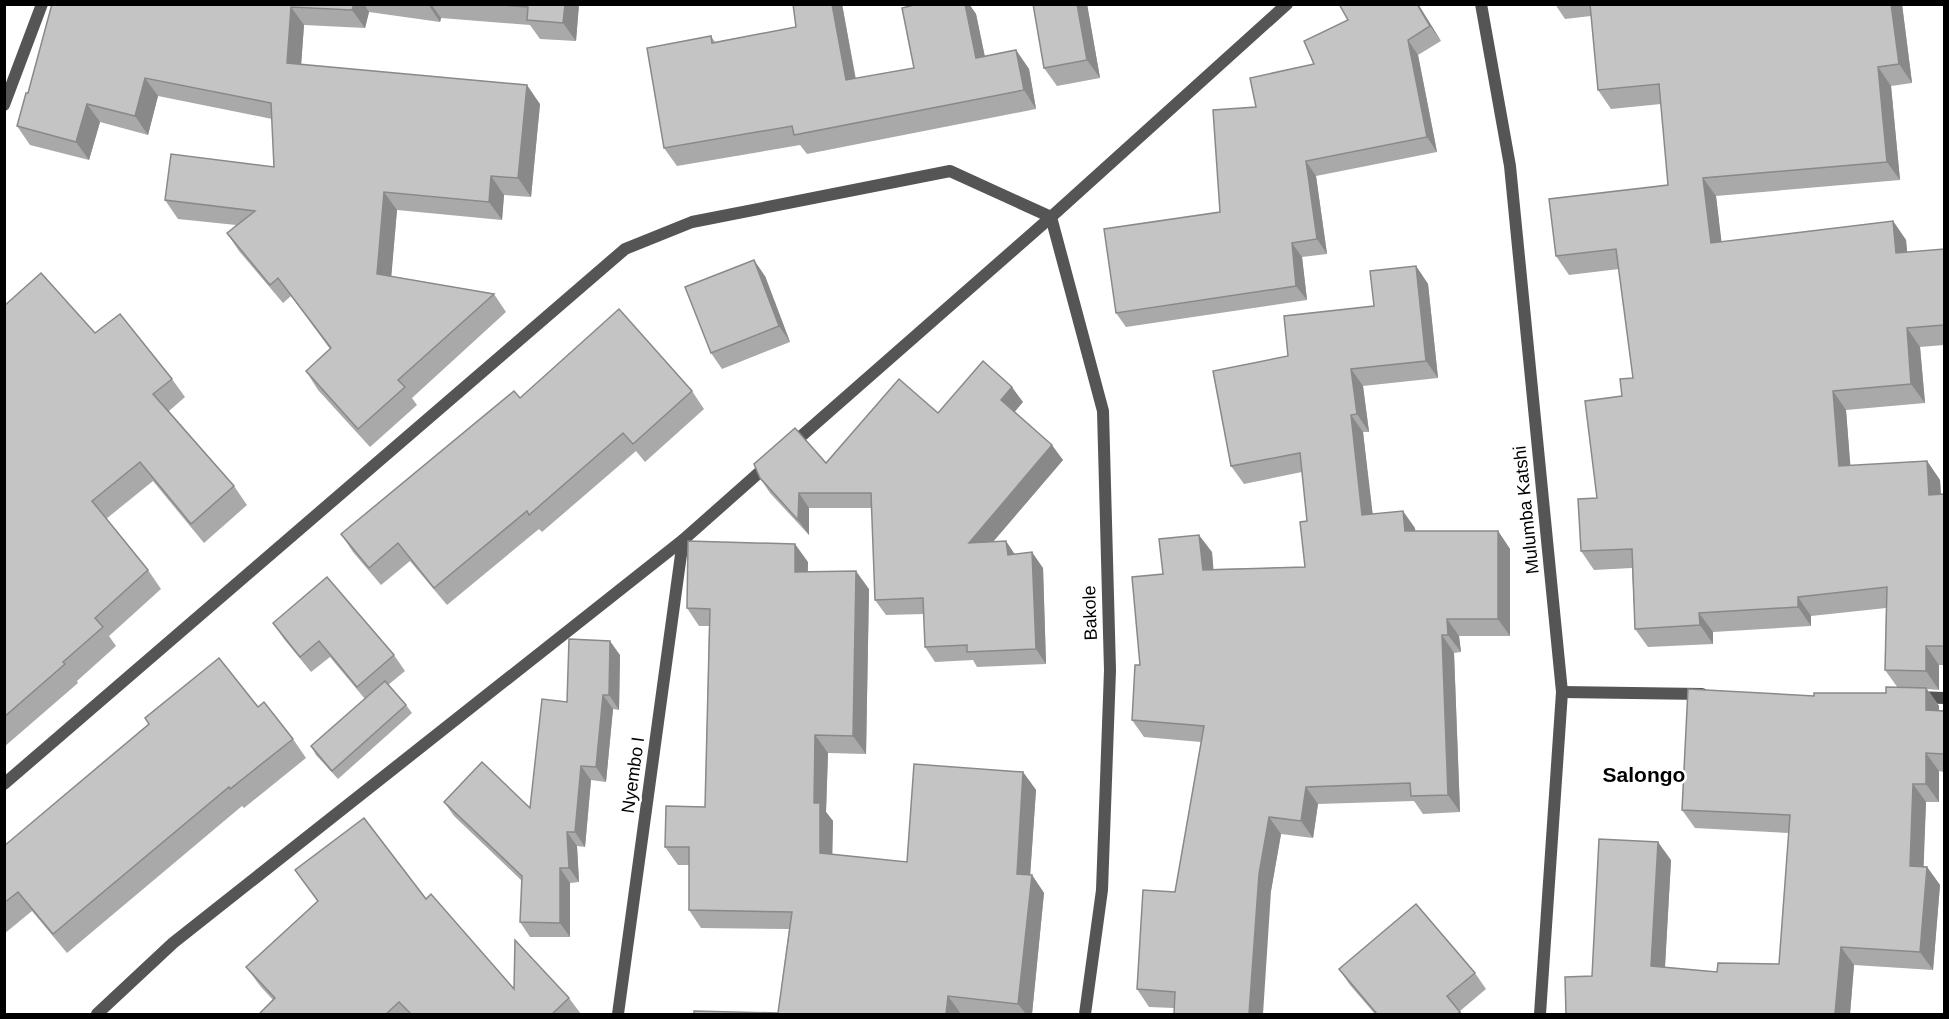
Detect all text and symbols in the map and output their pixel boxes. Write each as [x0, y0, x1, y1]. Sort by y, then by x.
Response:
street label: Mulumba Katshi [1509, 445, 1543, 575]
street label: Bakole [1079, 585, 1101, 641]
street label: Nyembo I [618, 735, 648, 815]
district label: Salongo [1603, 763, 1685, 786]

